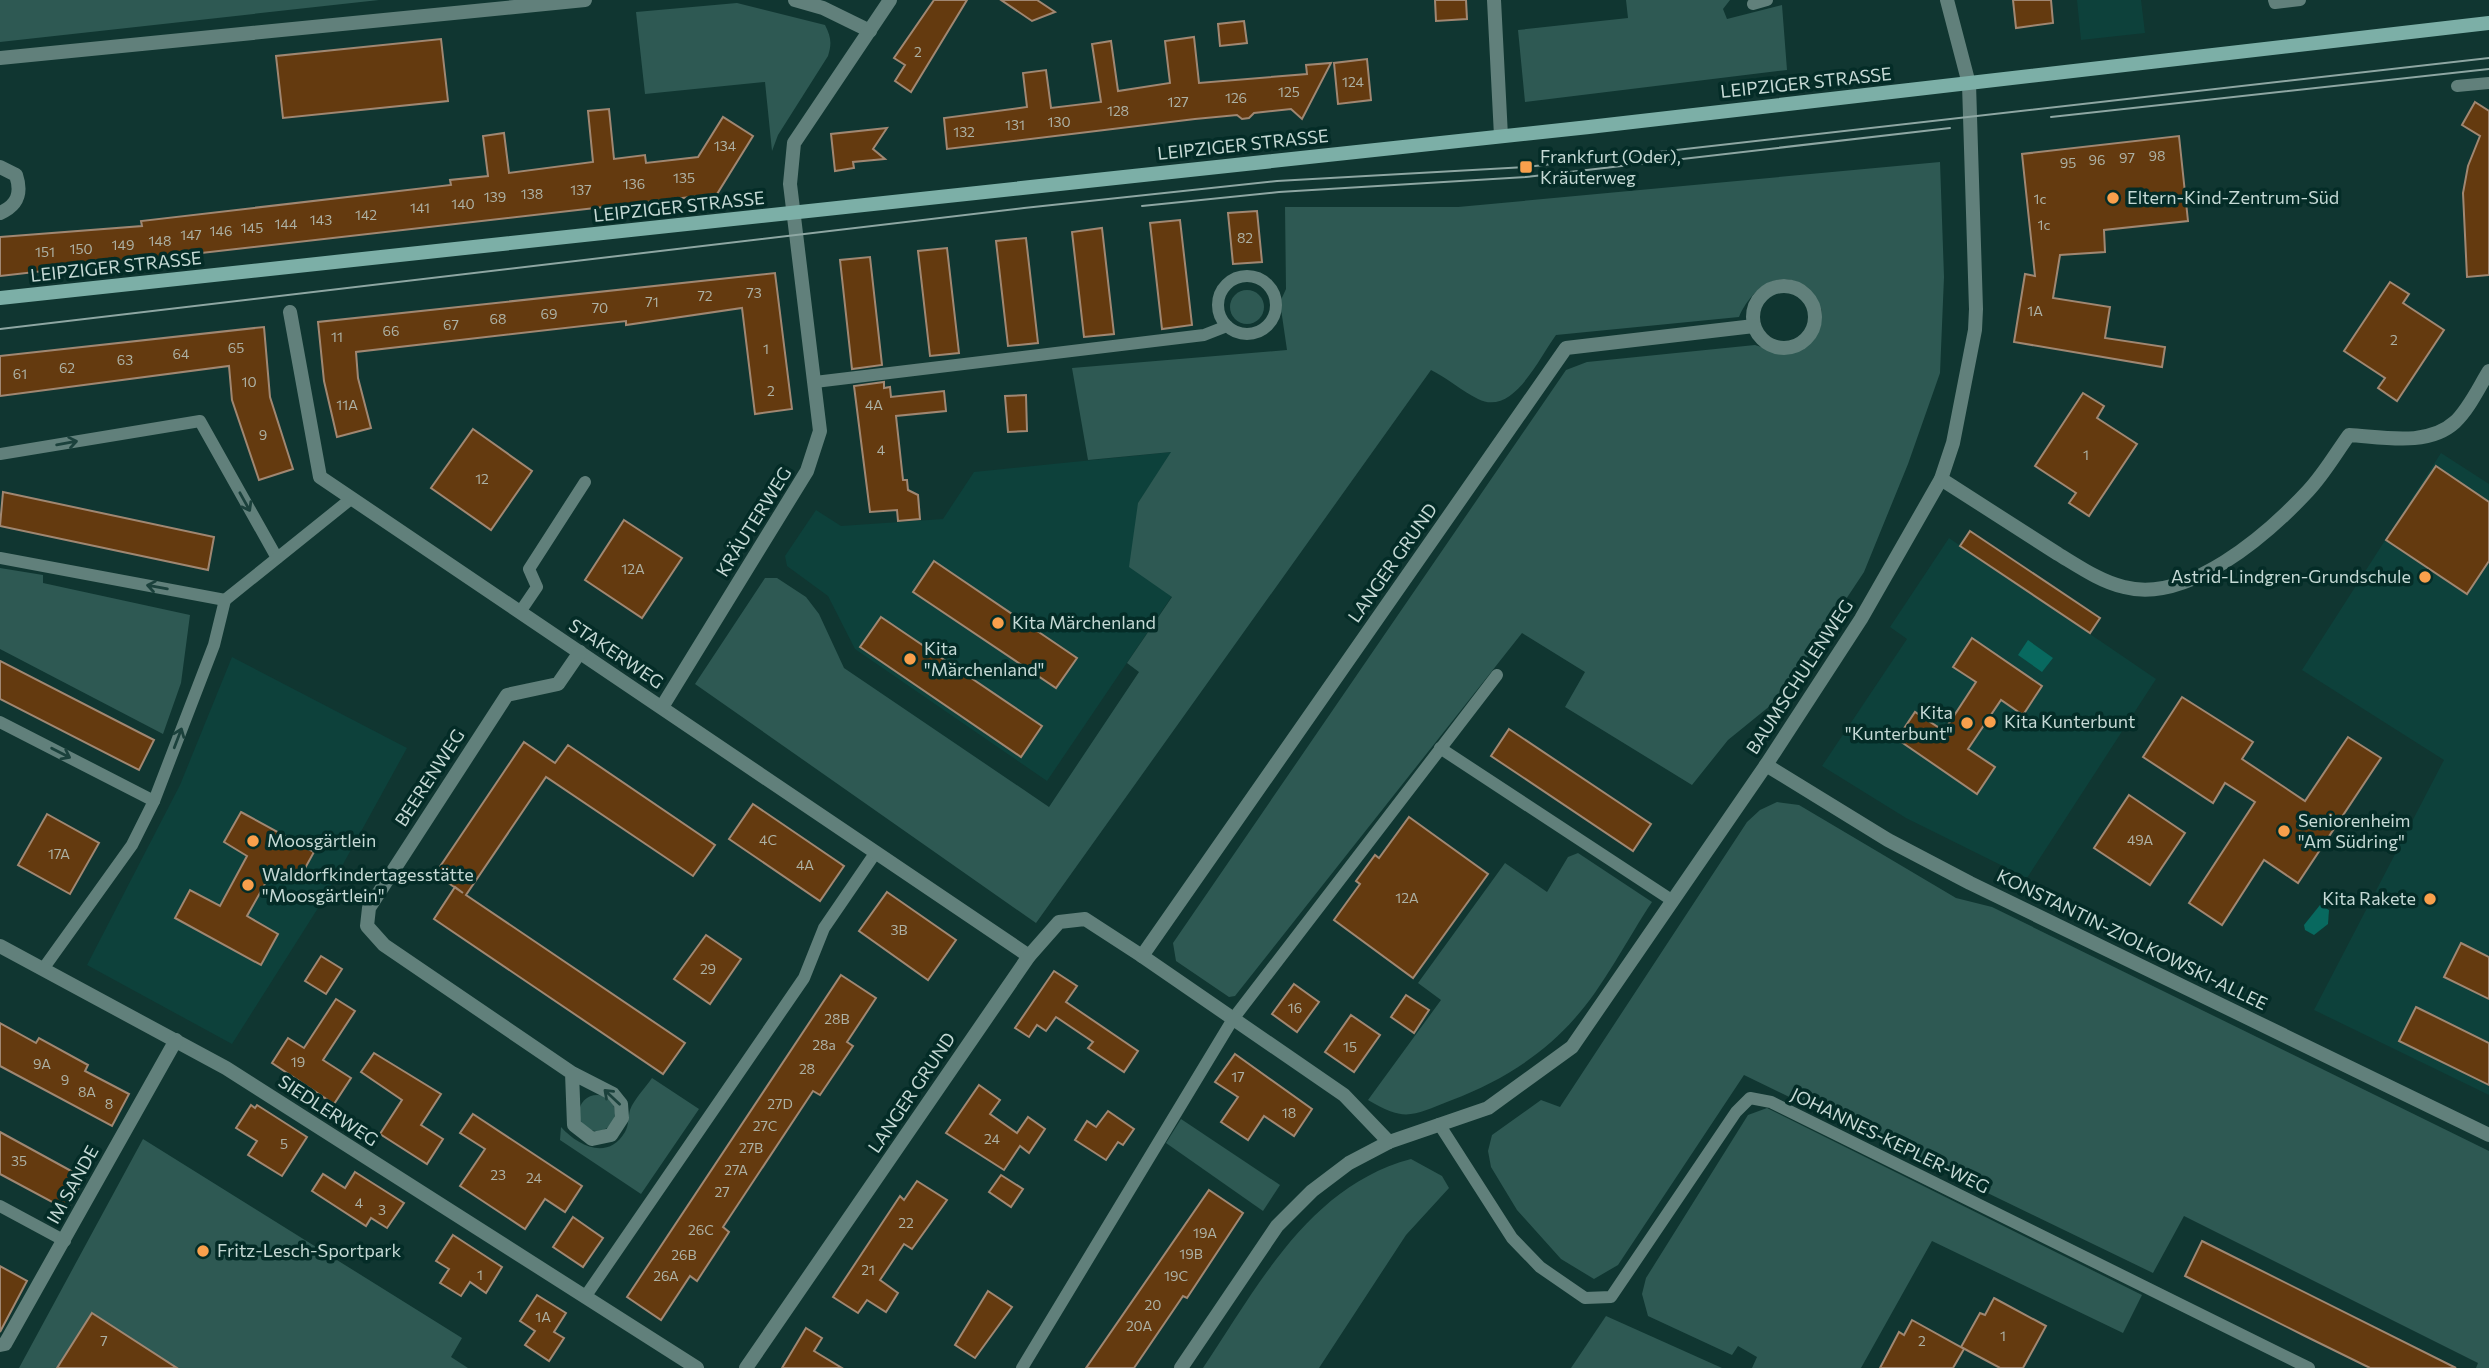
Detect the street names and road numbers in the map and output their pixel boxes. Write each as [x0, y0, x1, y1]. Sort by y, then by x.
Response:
street label: LEIPZIGER STRASSE [1719, 62, 1893, 102]
street label: LEIPZIGER STRASSE [1156, 124, 1330, 164]
street label: LEIPZIGER STRASSE [592, 186, 766, 226]
street label: LEIPZIGER STRASSE [29, 246, 203, 286]
street label: KRÄUTERWEG [711, 462, 796, 580]
street label: LANGER GRUND [1343, 499, 1442, 626]
street label: BAUMSCHULENWEG [1741, 595, 1857, 758]
street label: STAKERWEG [565, 613, 668, 693]
street label: BEERENWEG [390, 725, 469, 830]
street label: KONSTANTIN-ZIOLKOWSKI-ALLEE [1994, 864, 2271, 1014]
street label: LANGER GRUND [863, 1028, 960, 1157]
street label: SIEDLERWEG [275, 1070, 383, 1151]
street label: JOHANNES-KEPLER-WEG [1788, 1082, 1993, 1198]
street label: IM SANDE [42, 1141, 103, 1228]

